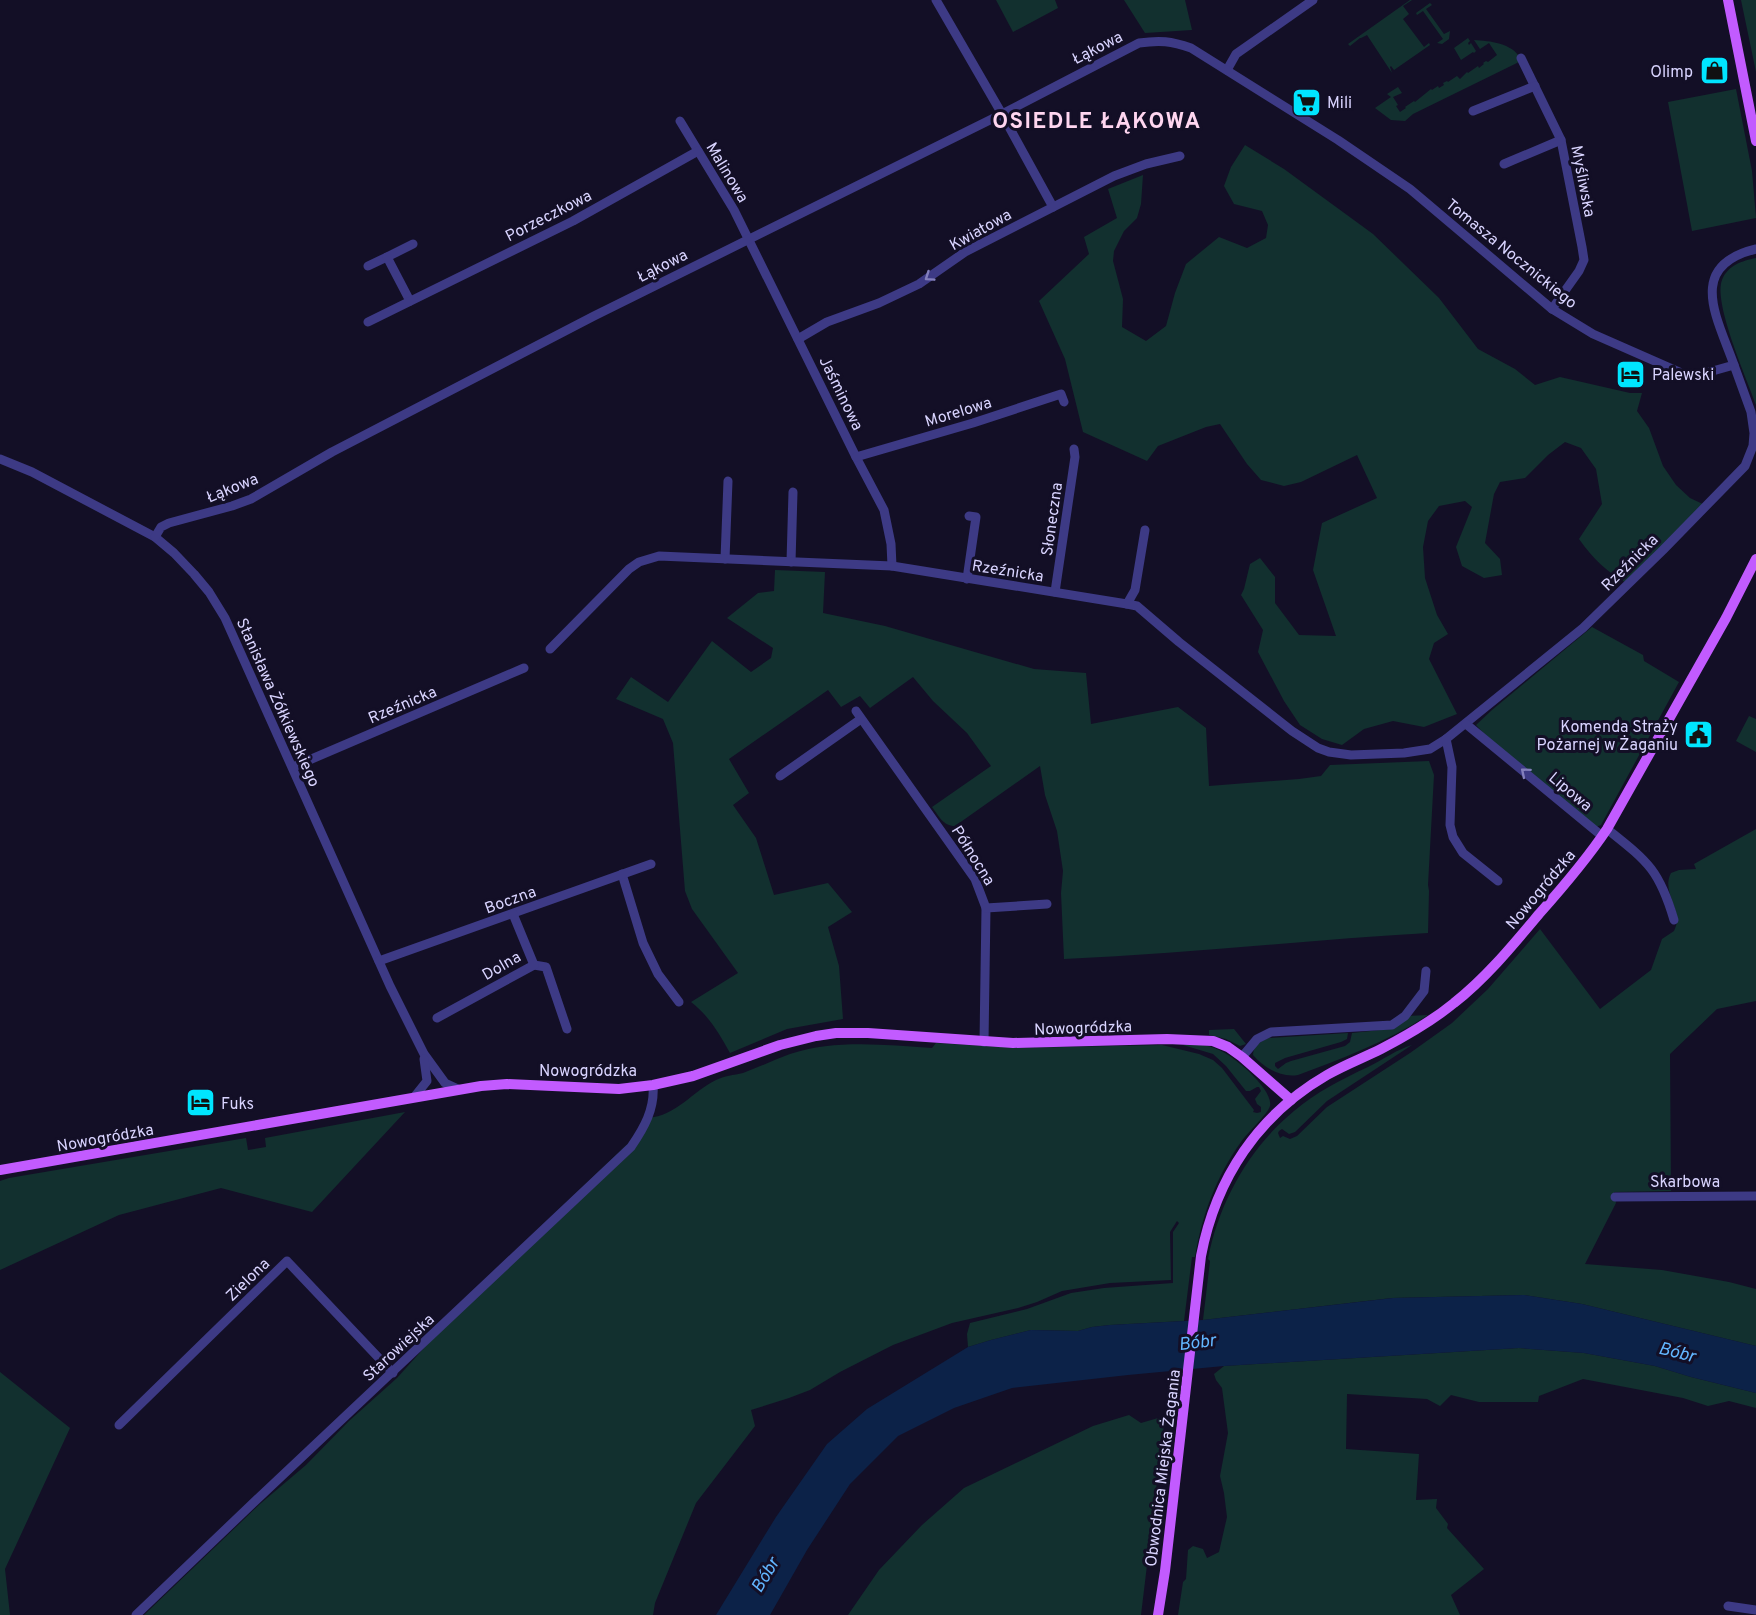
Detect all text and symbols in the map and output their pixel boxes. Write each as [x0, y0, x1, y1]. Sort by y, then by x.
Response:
street label: Łąkowa [1069, 28, 1126, 70]
shop icon: Olimp [1698, 55, 1730, 87]
place label: Olimp [1650, 63, 1693, 83]
supermarket icon: Mili [1290, 86, 1322, 118]
place label: Mili [1327, 94, 1352, 114]
district label: OSIEDLE ŁĄKOWA [992, 109, 1202, 136]
street label: Malinowa [701, 139, 752, 207]
street label: Myśliwska [1565, 144, 1599, 219]
street label: Porzeczkowa [502, 186, 595, 247]
street label: Tomasza Nocznickiego [1441, 195, 1581, 314]
street label: Kwiatowa [946, 206, 1016, 256]
street label: Łąkowa [634, 246, 691, 288]
one-way arrow [925, 270, 936, 281]
street label: Jaśminowa [814, 354, 867, 434]
hotel icon: Palewski [1615, 358, 1647, 390]
place label: Palewski [1652, 366, 1714, 386]
street label: Morelowa [923, 393, 994, 433]
street label: Łąkowa [204, 469, 261, 508]
street label: Słoneczna [1038, 481, 1068, 557]
street label: Rzeźnicka [1598, 531, 1663, 596]
street label: Rzeźnicka [970, 556, 1045, 588]
street label: Stanisława Żółkiewskiego [231, 615, 324, 790]
street label: Rzeźnicka [366, 682, 440, 729]
place label: Komenda Straży Pożarnej w Żaganiu [1536, 718, 1678, 756]
public building icon: Komenda Straży Pożarnej w Żaganiu [1683, 719, 1715, 751]
one-way arrow [1521, 769, 1532, 780]
street label: Lipowa [1544, 769, 1596, 817]
street label: Północna [946, 822, 999, 890]
street label: Nowogródzka [1502, 846, 1581, 934]
street label: Boczna [482, 882, 539, 919]
street label: Dolna [479, 948, 525, 986]
street label: Nowogródzka [1034, 1017, 1132, 1041]
street label: Nowogródzka [539, 1062, 637, 1082]
hotel icon: Fuks [184, 1087, 216, 1119]
place label: Fuks [221, 1095, 254, 1115]
street label: Nowogródzka [55, 1121, 155, 1157]
street label: Skarbowa [1650, 1173, 1720, 1193]
street label: Zielona [222, 1255, 275, 1306]
street label: Starowiejska [359, 1310, 439, 1387]
water label: Bóbr [1177, 1330, 1219, 1357]
water label: Bóbr [1656, 1338, 1700, 1370]
street label: Obwodnica Miejska Żagania [1141, 1368, 1186, 1568]
water label: Bóbr [747, 1552, 787, 1598]

